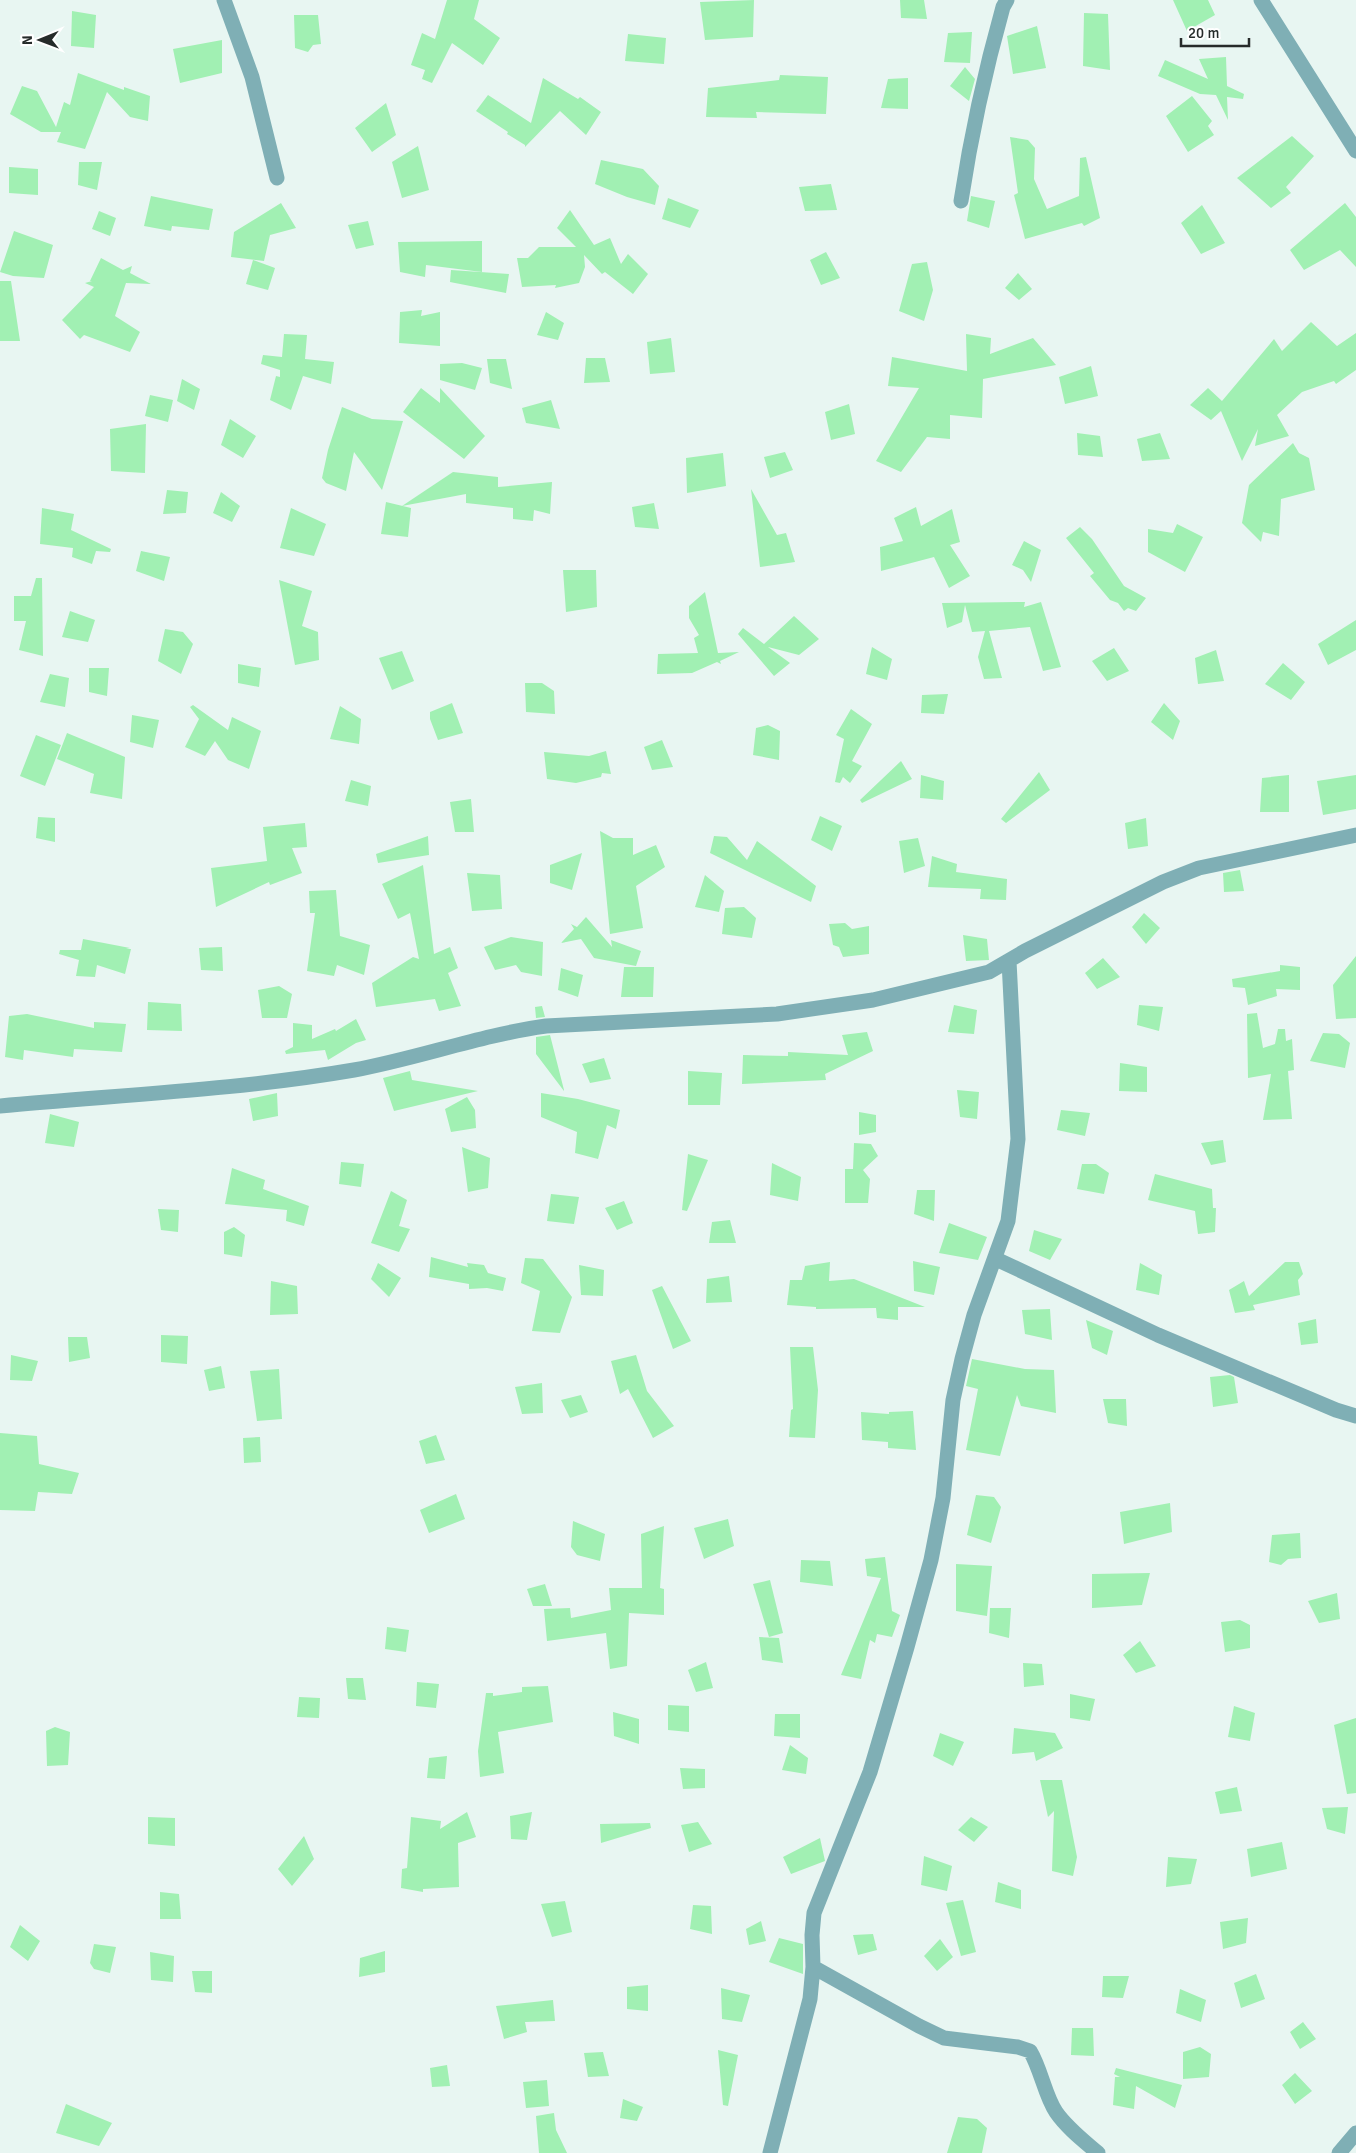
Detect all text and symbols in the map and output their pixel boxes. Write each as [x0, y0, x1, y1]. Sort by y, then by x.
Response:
north arrow [15, 15, 65, 65]
scale bar [1181, 15, 1248, 47]
text: 20 m [1188, 24, 1219, 42]
text: N [19, 35, 36, 45]

